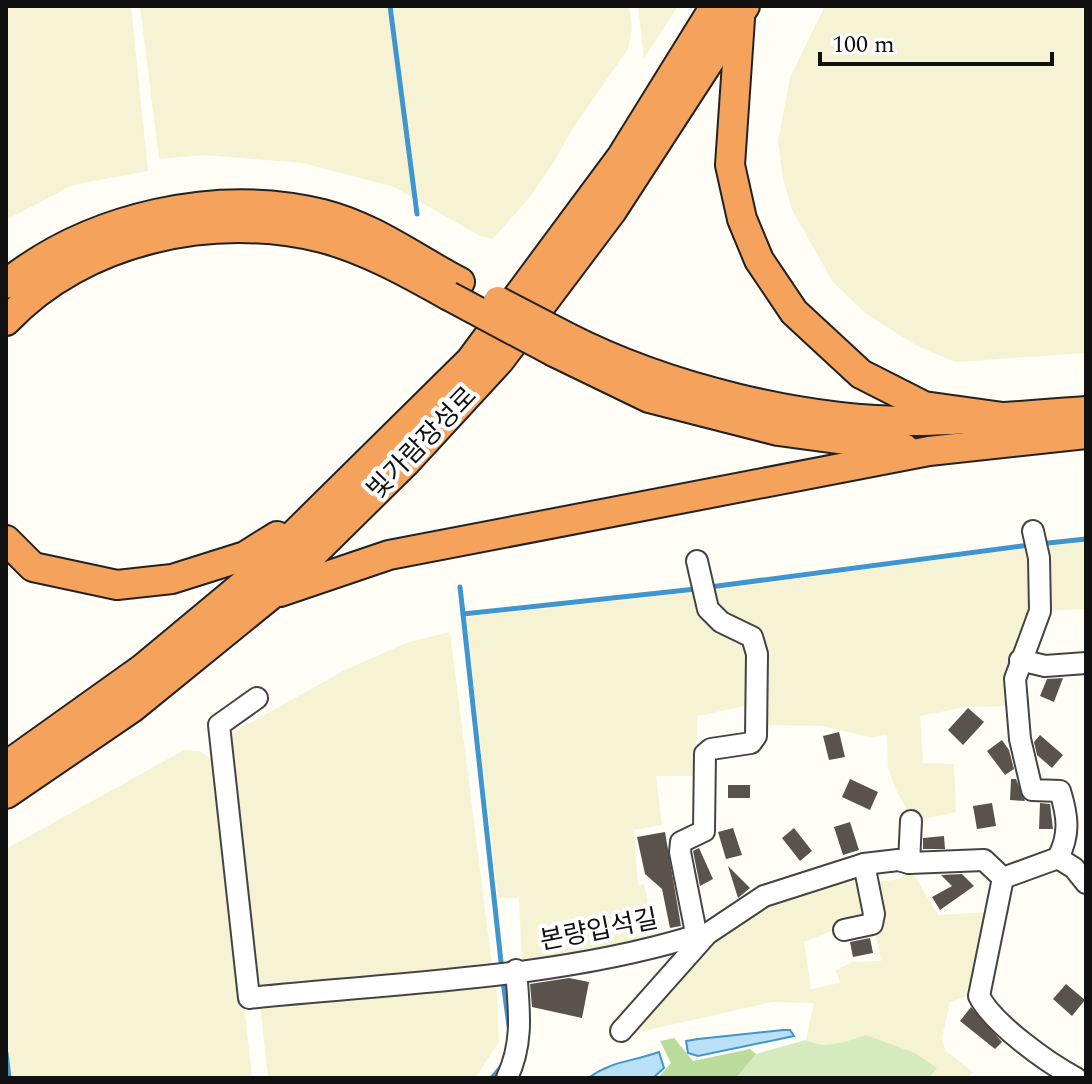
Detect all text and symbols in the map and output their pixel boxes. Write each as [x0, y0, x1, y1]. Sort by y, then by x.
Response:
scale bar [820, 16, 1052, 66]
text: 100 m [832, 27, 895, 63]
street label: 빛가람장성로 [358, 377, 486, 509]
street label: 본량입석길 [536, 899, 662, 961]

